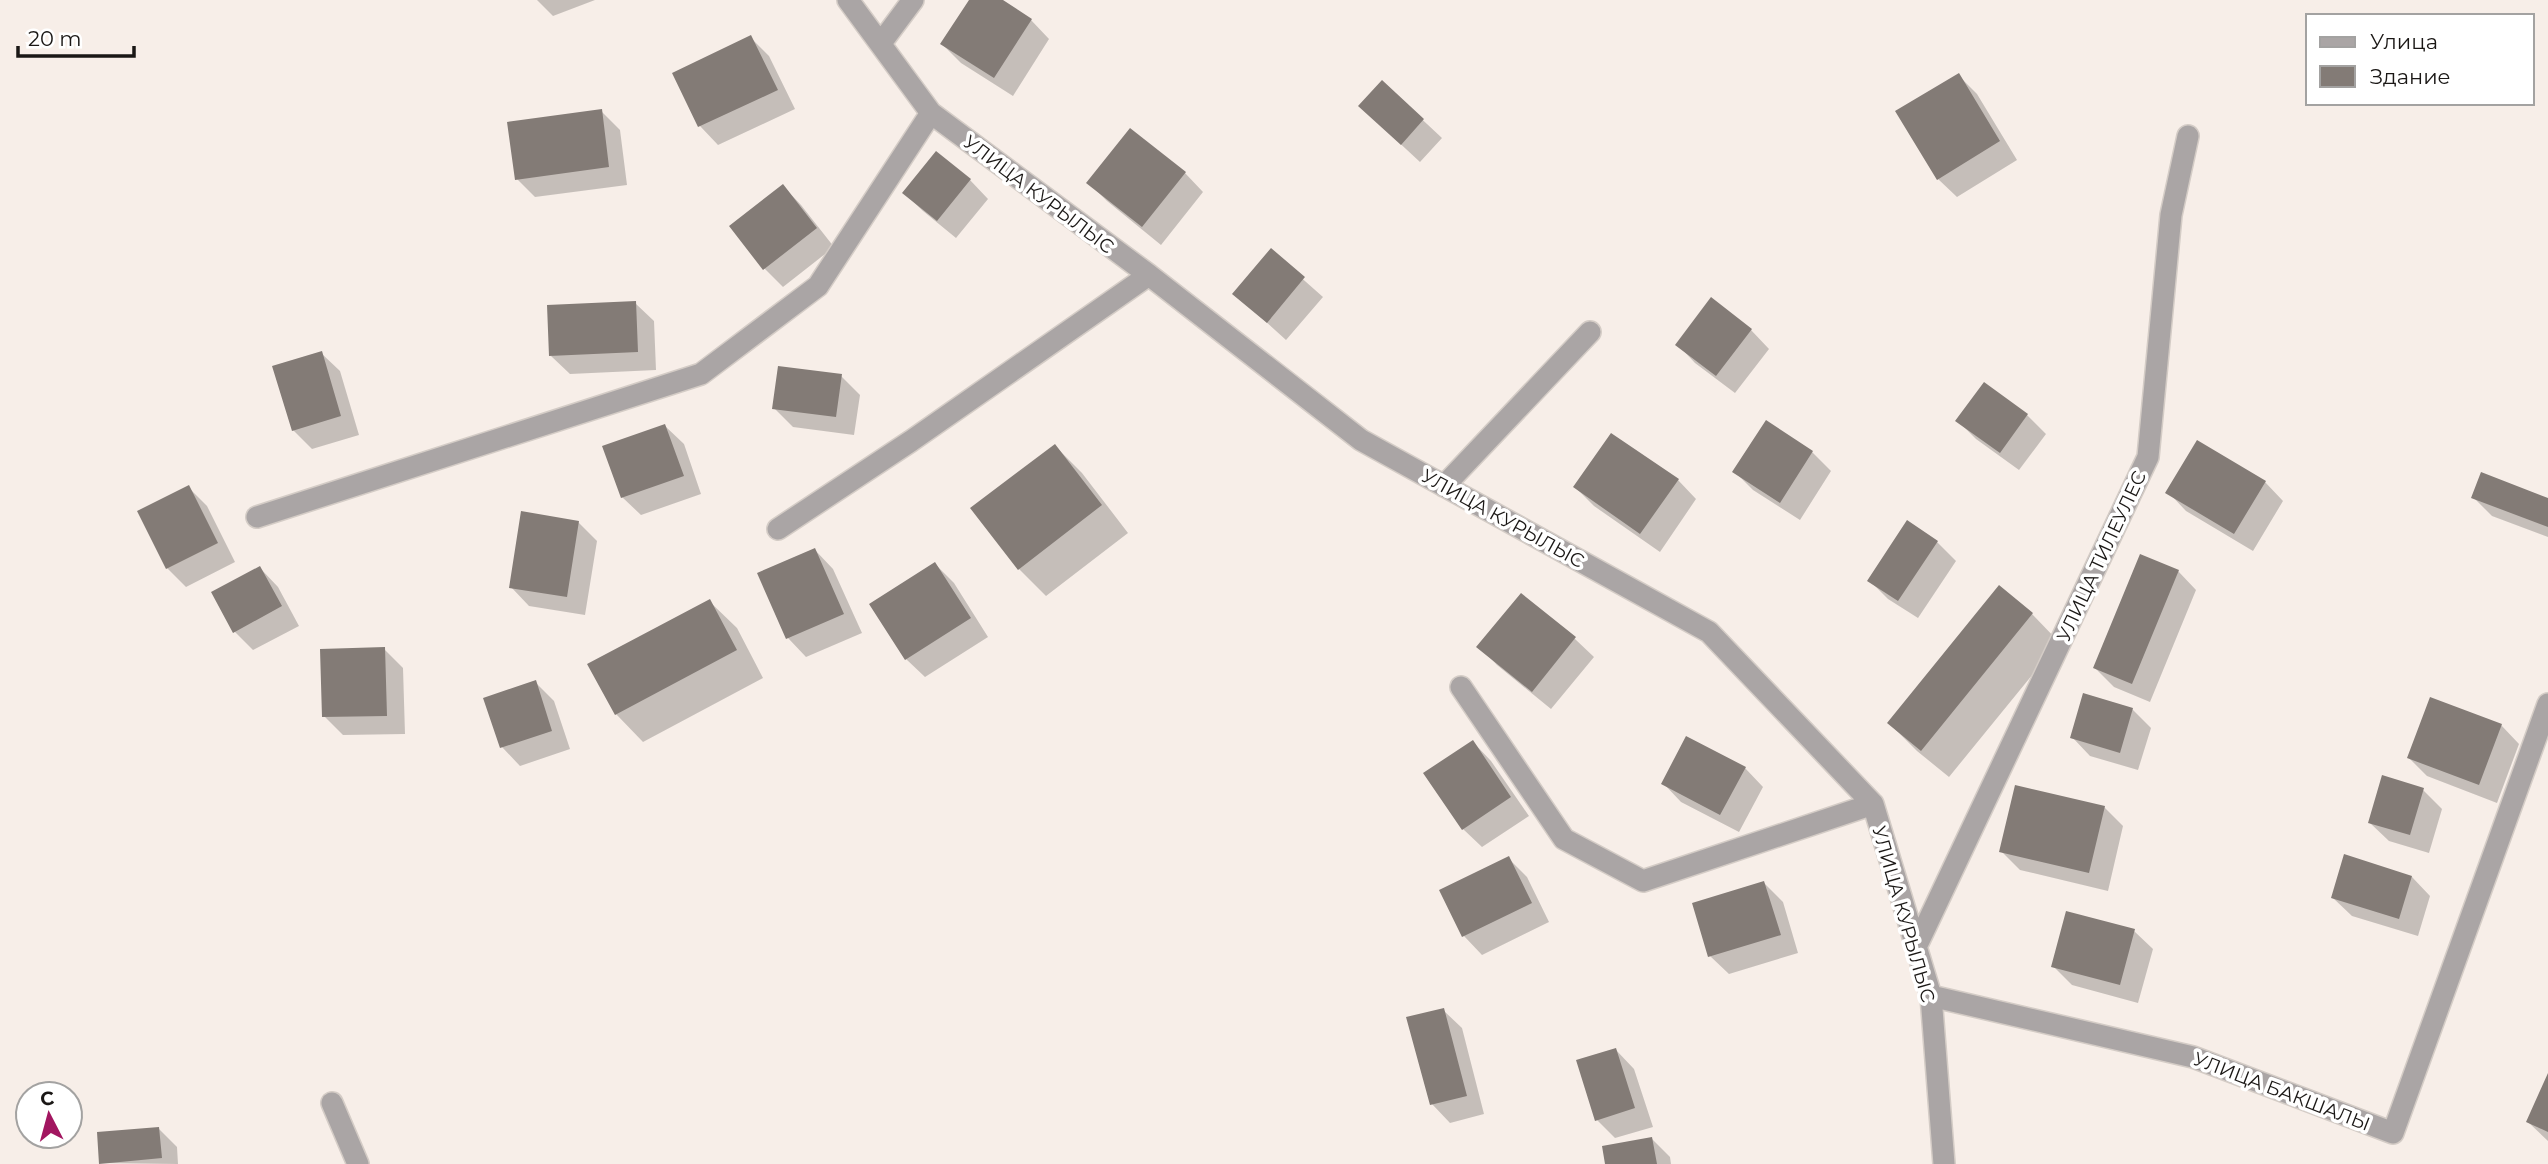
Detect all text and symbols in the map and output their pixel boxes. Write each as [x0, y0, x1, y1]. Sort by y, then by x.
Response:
scale bar [18, 14, 133, 58]
legend [2306, 14, 2534, 105]
text: 20 m [28, 26, 82, 51]
text: Улица [2370, 29, 2438, 54]
text: Здание [2370, 64, 2451, 89]
street label: УЛИЦА КУРЫЛЫС [959, 130, 1118, 258]
street label: УЛИЦА КУРЫЛЫС [1418, 464, 1588, 573]
street label: УЛИЦА ТИЛЕУЛЕС [2052, 467, 2151, 645]
street label: УЛИЦА КУРЫЛЫС [1867, 823, 1940, 1005]
street label: УЛИЦА БАКШАЛЫ [2190, 1047, 2373, 1136]
north arrow [14, 1080, 84, 1150]
text: С [39, 1086, 56, 1111]

